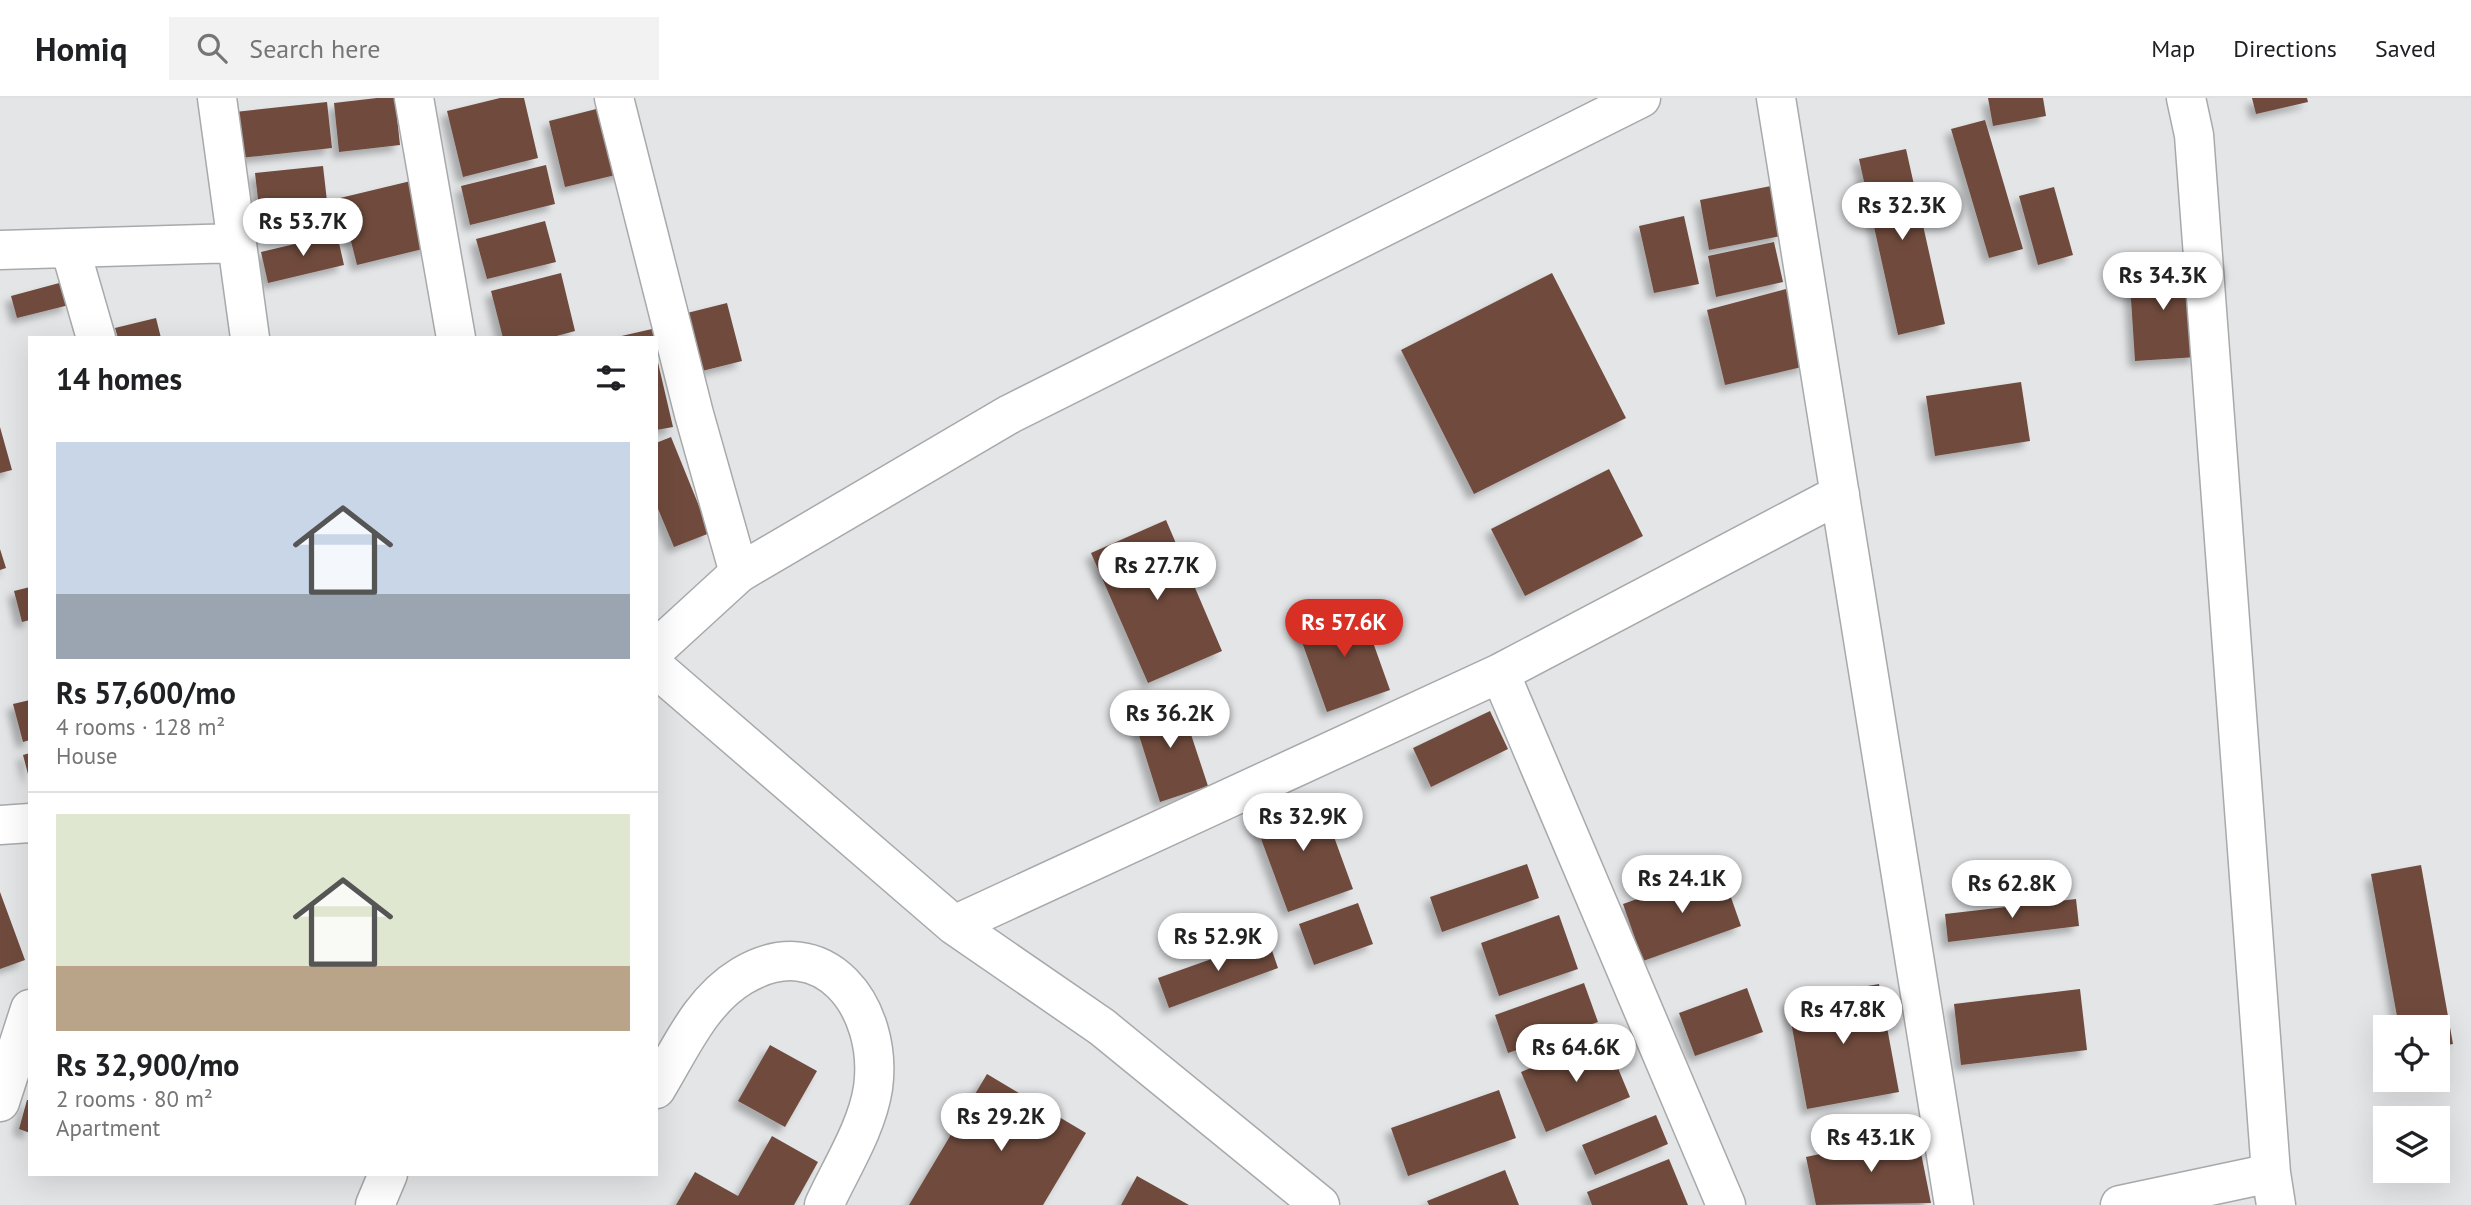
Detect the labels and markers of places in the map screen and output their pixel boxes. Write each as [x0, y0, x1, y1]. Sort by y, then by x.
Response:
pin: Rs 32.3K [1830, 183, 1974, 242]
pin: Rs 53.7K [231, 198, 375, 258]
pin: Rs 34.3K [2091, 252, 2235, 312]
pin: Rs 27.7K [1085, 542, 1229, 602]
pin: Rs 57.6K [1272, 600, 1416, 659]
pin: Rs 36.2K [1098, 690, 1242, 750]
pin: Rs 32.9K [1231, 794, 1375, 853]
pin: Rs 24.1K [1610, 856, 1754, 915]
pin: Rs 62.8K [1940, 860, 2084, 920]
pin: Rs 52.9K [1146, 914, 1290, 973]
pin: Rs 47.8K [1771, 986, 1915, 1046]
pin: Rs 64.6K [1504, 1024, 1648, 1084]
pin: Rs 29.2K [929, 1094, 1073, 1153]
pin: Rs 43.1K [1799, 1114, 1943, 1174]

